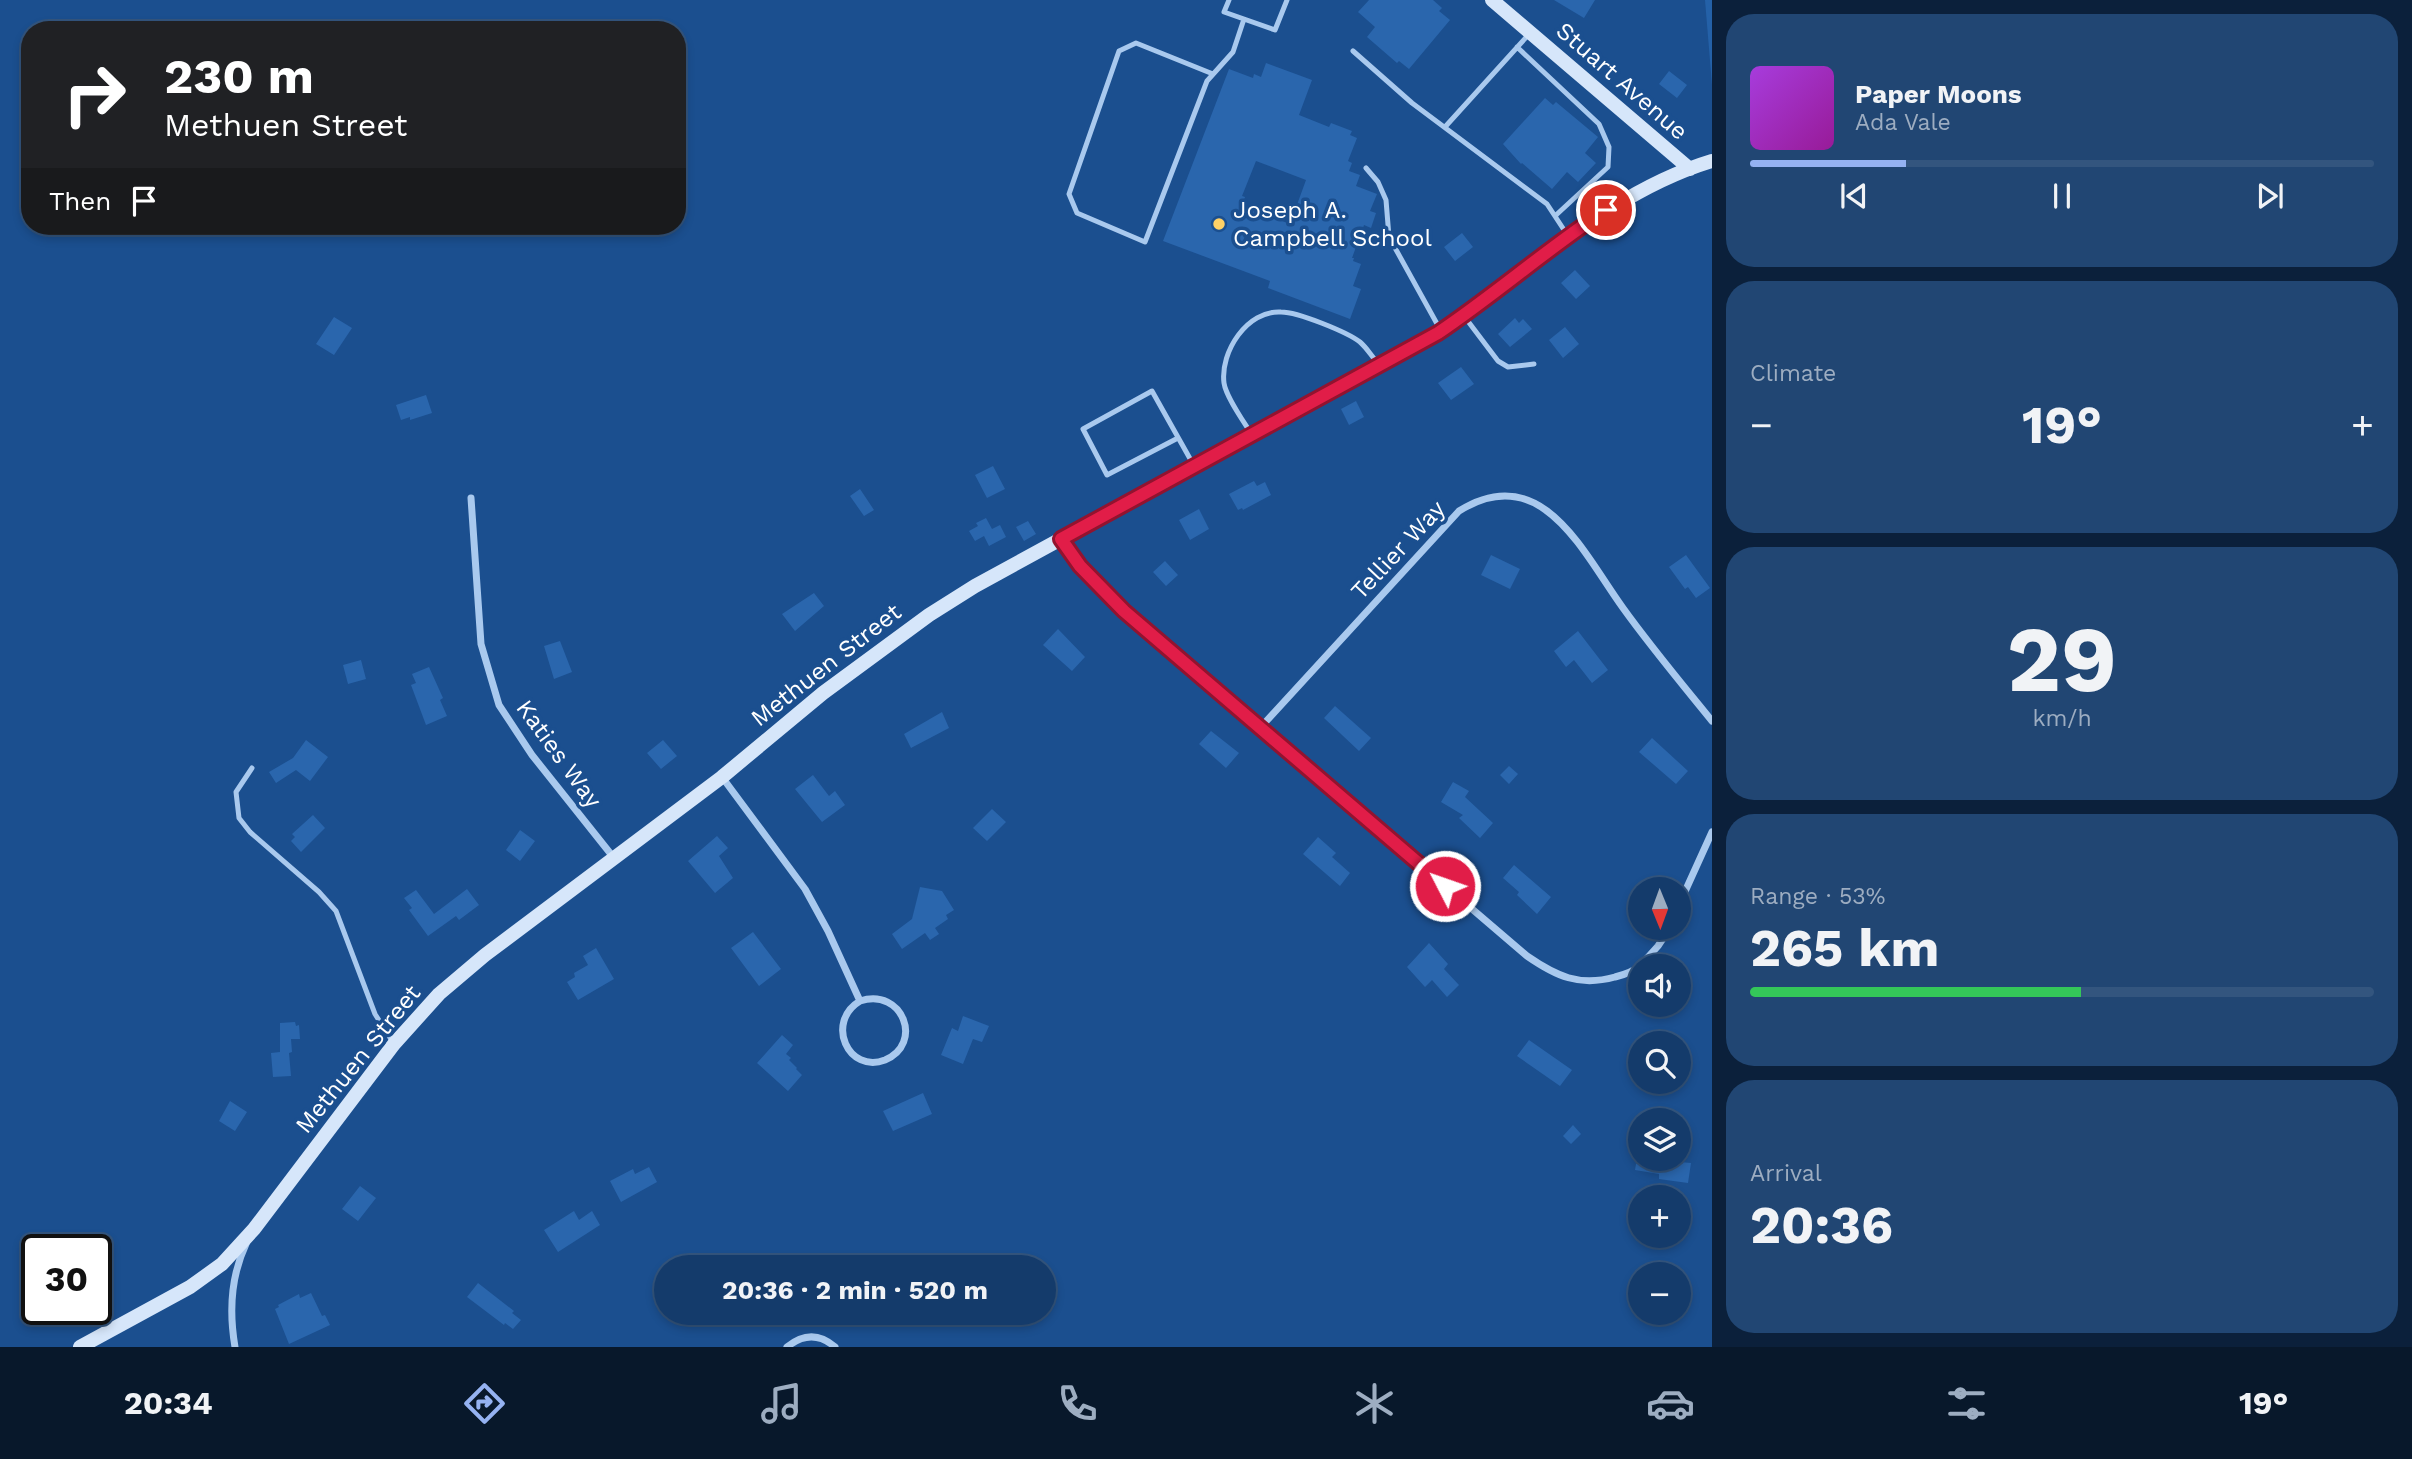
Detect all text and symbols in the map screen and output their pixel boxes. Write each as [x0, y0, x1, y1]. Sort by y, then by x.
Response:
street label: Stuart Avenue [1551, 16, 1693, 146]
text: 230 m [164, 47, 314, 105]
icon: right [49, 49, 140, 140]
text: Paper Moons [1855, 79, 2022, 109]
text: Methuen Street [164, 106, 408, 144]
text: Ada Vale [1855, 109, 1951, 136]
icon: previous [1835, 177, 1873, 215]
icon: pause [2043, 177, 2081, 215]
icon: next [2251, 177, 2289, 215]
pin [1576, 180, 1636, 240]
icon: arrive [125, 182, 163, 220]
text: Then [49, 186, 111, 216]
icon: arrive [1587, 191, 1625, 229]
place label: Joseph A. Campbell School [1233, 196, 1432, 252]
marker: Joseph A. Campbell School [1211, 216, 1227, 232]
text: Climate [1750, 360, 1836, 387]
text: 19° [2022, 395, 2102, 456]
text: − [1750, 403, 1773, 447]
text: + [2351, 403, 2374, 447]
street label: Tellier Way [1345, 494, 1451, 605]
street label: Methuen Street [745, 598, 907, 732]
text: 29 [2007, 606, 2117, 713]
street label: Katies Way [511, 695, 608, 814]
text: km/h [2032, 705, 2092, 732]
position arrow [1408, 849, 1482, 923]
north arrow [1628, 877, 1690, 940]
map controls [1628, 877, 1691, 1325]
text: Range · 53% [1750, 883, 1885, 910]
text: 265 km [1750, 918, 1940, 979]
button: sound [1628, 954, 1691, 1017]
street label: Methuen Street [290, 979, 426, 1139]
button: search [1628, 1031, 1691, 1094]
button: layers [1628, 1108, 1691, 1171]
text: Arrival [1750, 1160, 1822, 1187]
button: + [1628, 1185, 1691, 1248]
text: 20:36 [1750, 1195, 1893, 1256]
speed limit sign: 30 [21, 1234, 112, 1325]
button: − [1628, 1262, 1691, 1325]
text: 20:36 · 2 min · 520 m [722, 1275, 988, 1305]
icon: directions [460, 1379, 509, 1428]
icon: music [757, 1379, 806, 1428]
icon: phone [1053, 1379, 1102, 1428]
icon: climate [1350, 1379, 1399, 1428]
icon: car [1646, 1379, 1695, 1428]
icon: filters [1942, 1379, 1991, 1428]
text: 20:34 [124, 1384, 213, 1422]
text: 19° [2239, 1384, 2288, 1422]

